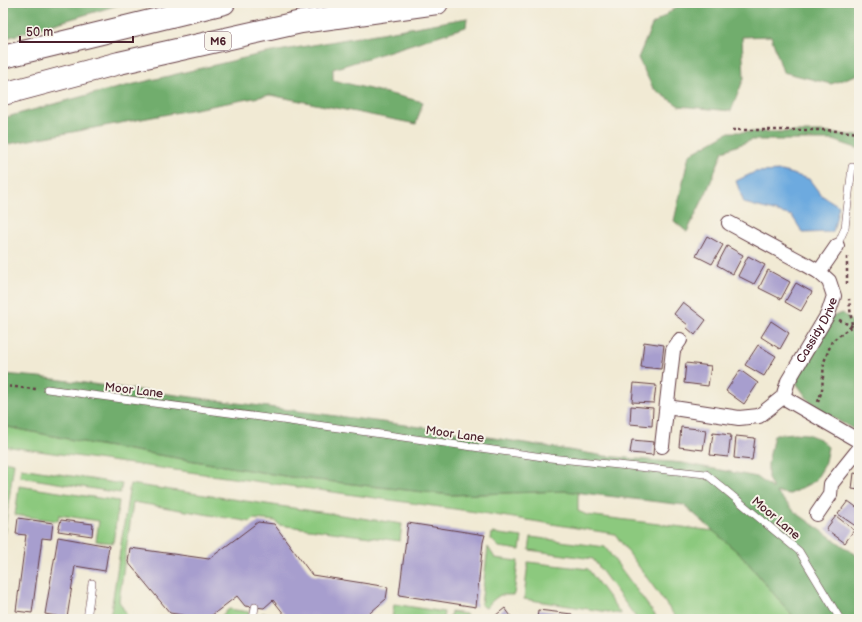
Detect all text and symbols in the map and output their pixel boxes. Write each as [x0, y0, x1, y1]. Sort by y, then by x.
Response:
scale bar [20, 18, 133, 44]
text: 50 m [26, 25, 53, 40]
road number: M6 [205, 32, 231, 50]
street label: Cassidy Drive [793, 295, 841, 366]
street label: Moor Lane [104, 379, 164, 402]
street label: Moor Lane [425, 423, 485, 446]
street label: Moor Lane [748, 494, 803, 543]

